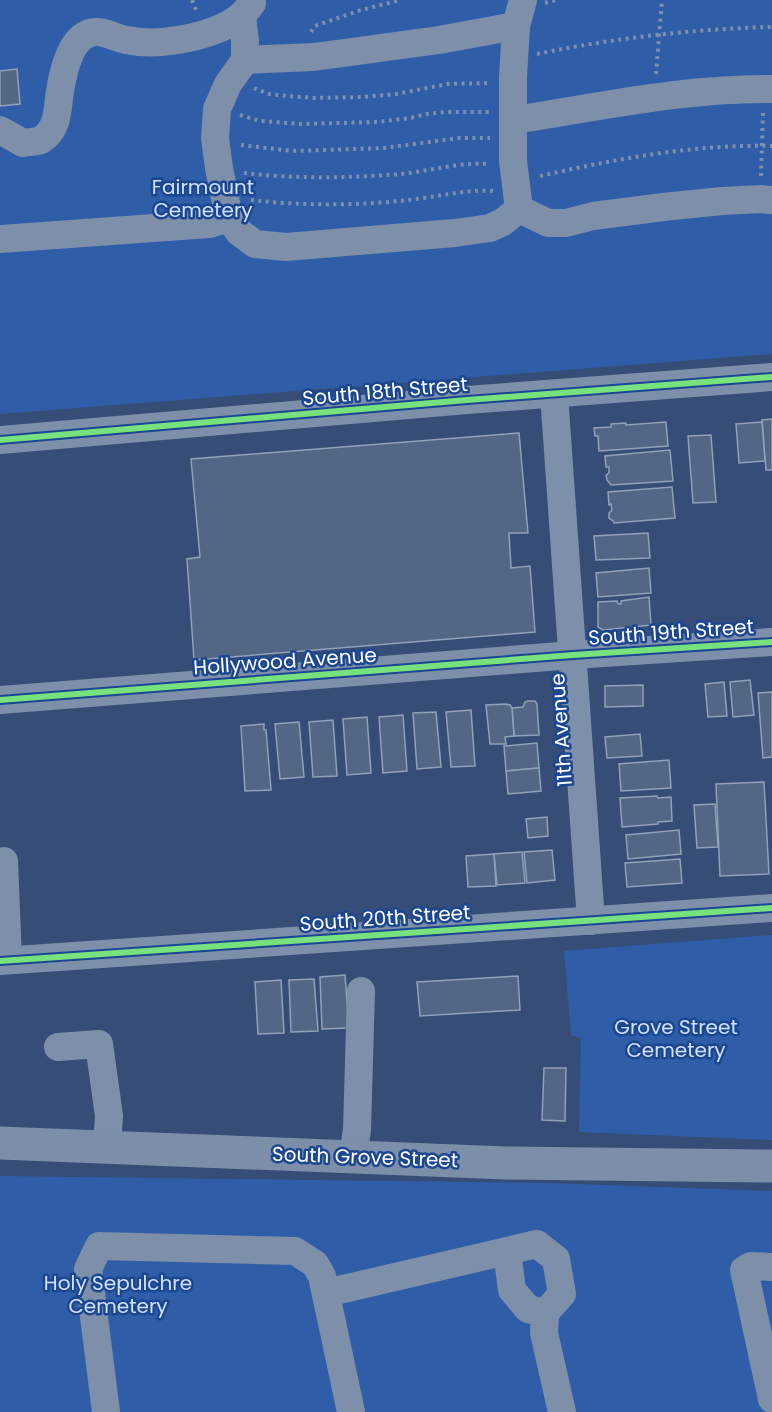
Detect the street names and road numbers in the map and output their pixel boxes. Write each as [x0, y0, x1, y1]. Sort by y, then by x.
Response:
street label: South 18th Street [301, 370, 469, 412]
street label: South 19th Street [587, 612, 755, 652]
street label: Hollywood Avenue [192, 641, 378, 681]
street label: 11th Avenue [543, 672, 579, 788]
street label: South 20th Street [299, 898, 471, 938]
street label: South Grove Street [272, 1140, 458, 1174]

